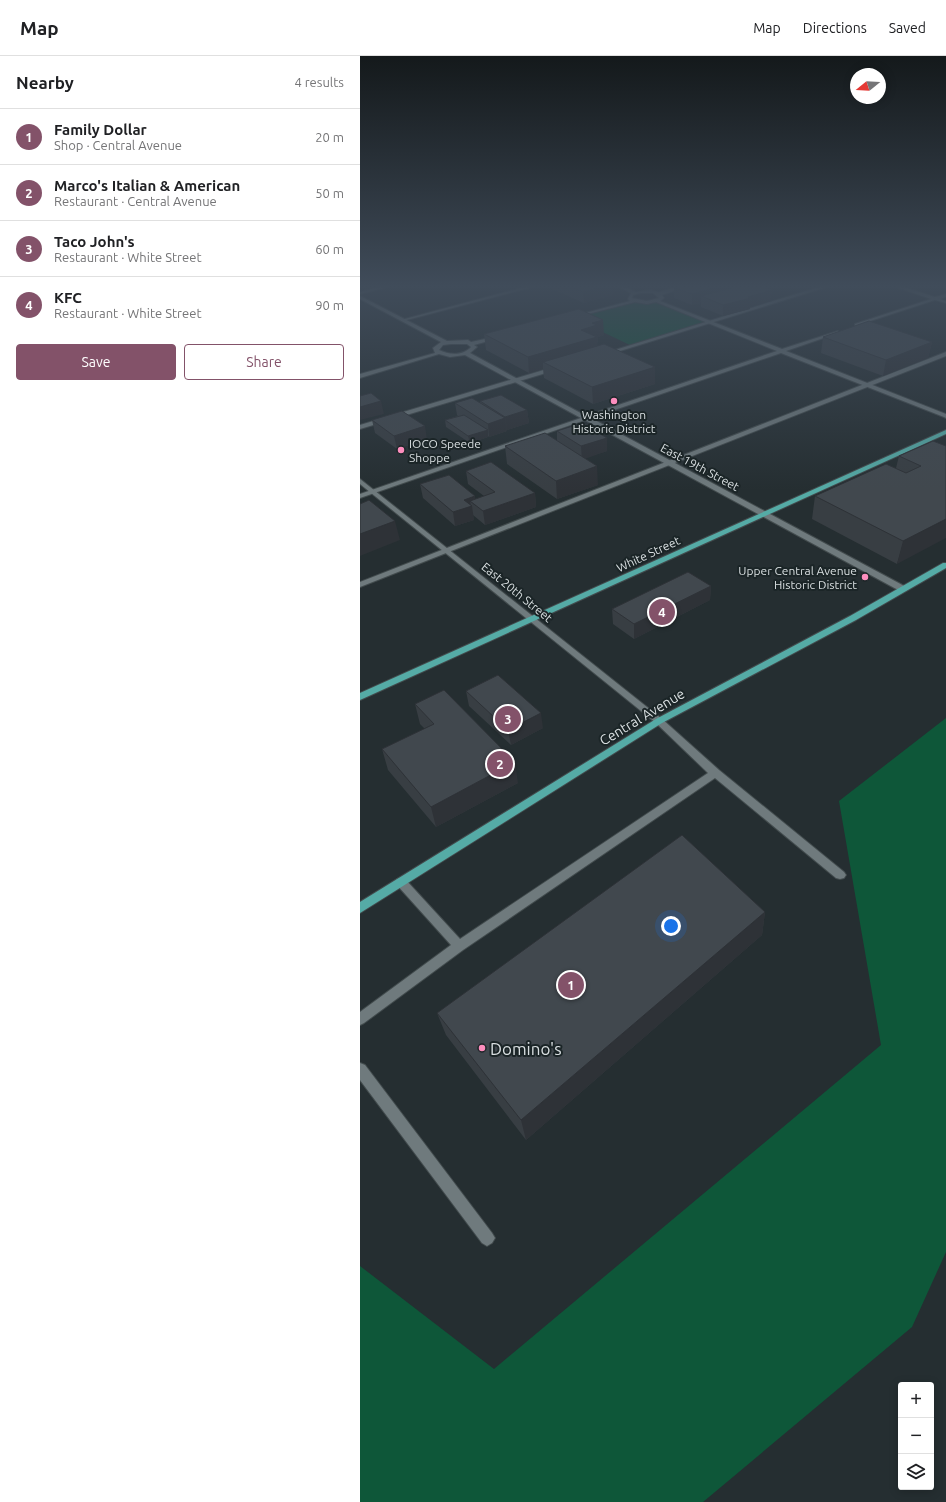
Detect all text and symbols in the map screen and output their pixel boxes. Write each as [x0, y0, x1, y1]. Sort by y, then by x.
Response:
text: Map [20, 17, 59, 39]
text: Map [753, 20, 781, 36]
text: Directions [803, 20, 867, 36]
text: Saved [889, 20, 926, 36]
north arrow [850, 68, 886, 104]
text: Nearby [16, 73, 74, 92]
text: 4 results [294, 75, 344, 89]
text: Family Dollar [54, 121, 147, 138]
text: 1 [25, 130, 33, 144]
text: 20 m [315, 130, 344, 144]
text: Shop · Central Avenue [54, 138, 182, 152]
text: Marco's Italian & American [54, 177, 240, 194]
text: 2 [25, 186, 33, 200]
text: 50 m [315, 186, 344, 200]
text: Restaurant · Central Avenue [54, 194, 217, 208]
text: Taco John's [54, 233, 135, 250]
text: 3 [25, 242, 33, 256]
text: 60 m [315, 242, 344, 256]
text: Restaurant · White Street [54, 250, 202, 264]
text: KFC [54, 289, 82, 306]
text: 4 [25, 298, 33, 312]
text: 90 m [315, 298, 344, 312]
text: Restaurant · White Street [54, 306, 202, 320]
button: Save [16, 344, 176, 380]
button: Share [184, 344, 344, 380]
marker: Washington Historic District [609, 396, 619, 406]
place label: Washington Historic District [572, 408, 656, 435]
place label: IOCO Speede Shoppe [409, 437, 481, 464]
street label: East 19th Street [659, 441, 742, 493]
marker: IOCO Speede Shoppe [396, 445, 406, 455]
street label: White Street [614, 534, 682, 574]
street label: East 20th Street [479, 560, 555, 625]
place label: Upper Central Avenue Historic District [738, 564, 857, 591]
marker: Upper Central Avenue Historic District [860, 572, 870, 582]
pin: 4 [649, 597, 675, 627]
street label: Central Avenue [597, 685, 687, 749]
pin: 3 [495, 704, 521, 734]
pin: 2 [487, 749, 513, 779]
your location [661, 916, 681, 936]
pin: 1 [558, 970, 584, 1000]
place label: Domino's [490, 1039, 562, 1058]
marker: Domino's [477, 1043, 487, 1053]
map controls [898, 1382, 934, 1490]
button: + [898, 1382, 934, 1418]
button: − [898, 1418, 934, 1454]
button: layers [898, 1454, 934, 1490]

